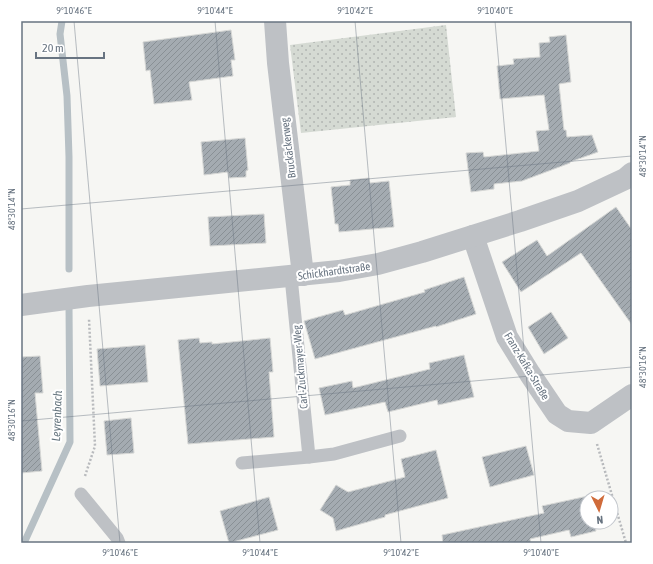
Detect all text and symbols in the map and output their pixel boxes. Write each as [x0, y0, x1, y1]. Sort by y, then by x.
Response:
text: 9°10'46"E [56, 5, 92, 16]
text: 9°10'44"E [197, 5, 233, 16]
text: 9°10'42"E [337, 5, 373, 16]
text: 9°10'40"E [477, 5, 513, 16]
scale bar [36, 34, 104, 60]
text: 20 m [42, 41, 64, 55]
street label: Bruckäckerweg [278, 117, 298, 179]
text: 48°30'14"N [637, 135, 648, 177]
text: 48°30'14"N [6, 188, 17, 230]
street label: Schickhardtstraße [297, 260, 371, 282]
street label: Carl-Zuckmayer-Weg [290, 324, 310, 409]
street label: Franz-Kafka-Straße [502, 330, 552, 402]
text: 48°30'16"N [637, 346, 648, 388]
water label: Leyrenbach [49, 390, 65, 442]
text: 48°30'16"N [6, 399, 17, 441]
north arrow [579, 490, 619, 530]
text: N [596, 514, 604, 526]
text: 9°10'46"E [102, 547, 138, 558]
text: 9°10'44"E [242, 547, 278, 558]
text: 9°10'42"E [383, 547, 419, 558]
text: 9°10'40"E [523, 547, 559, 558]

